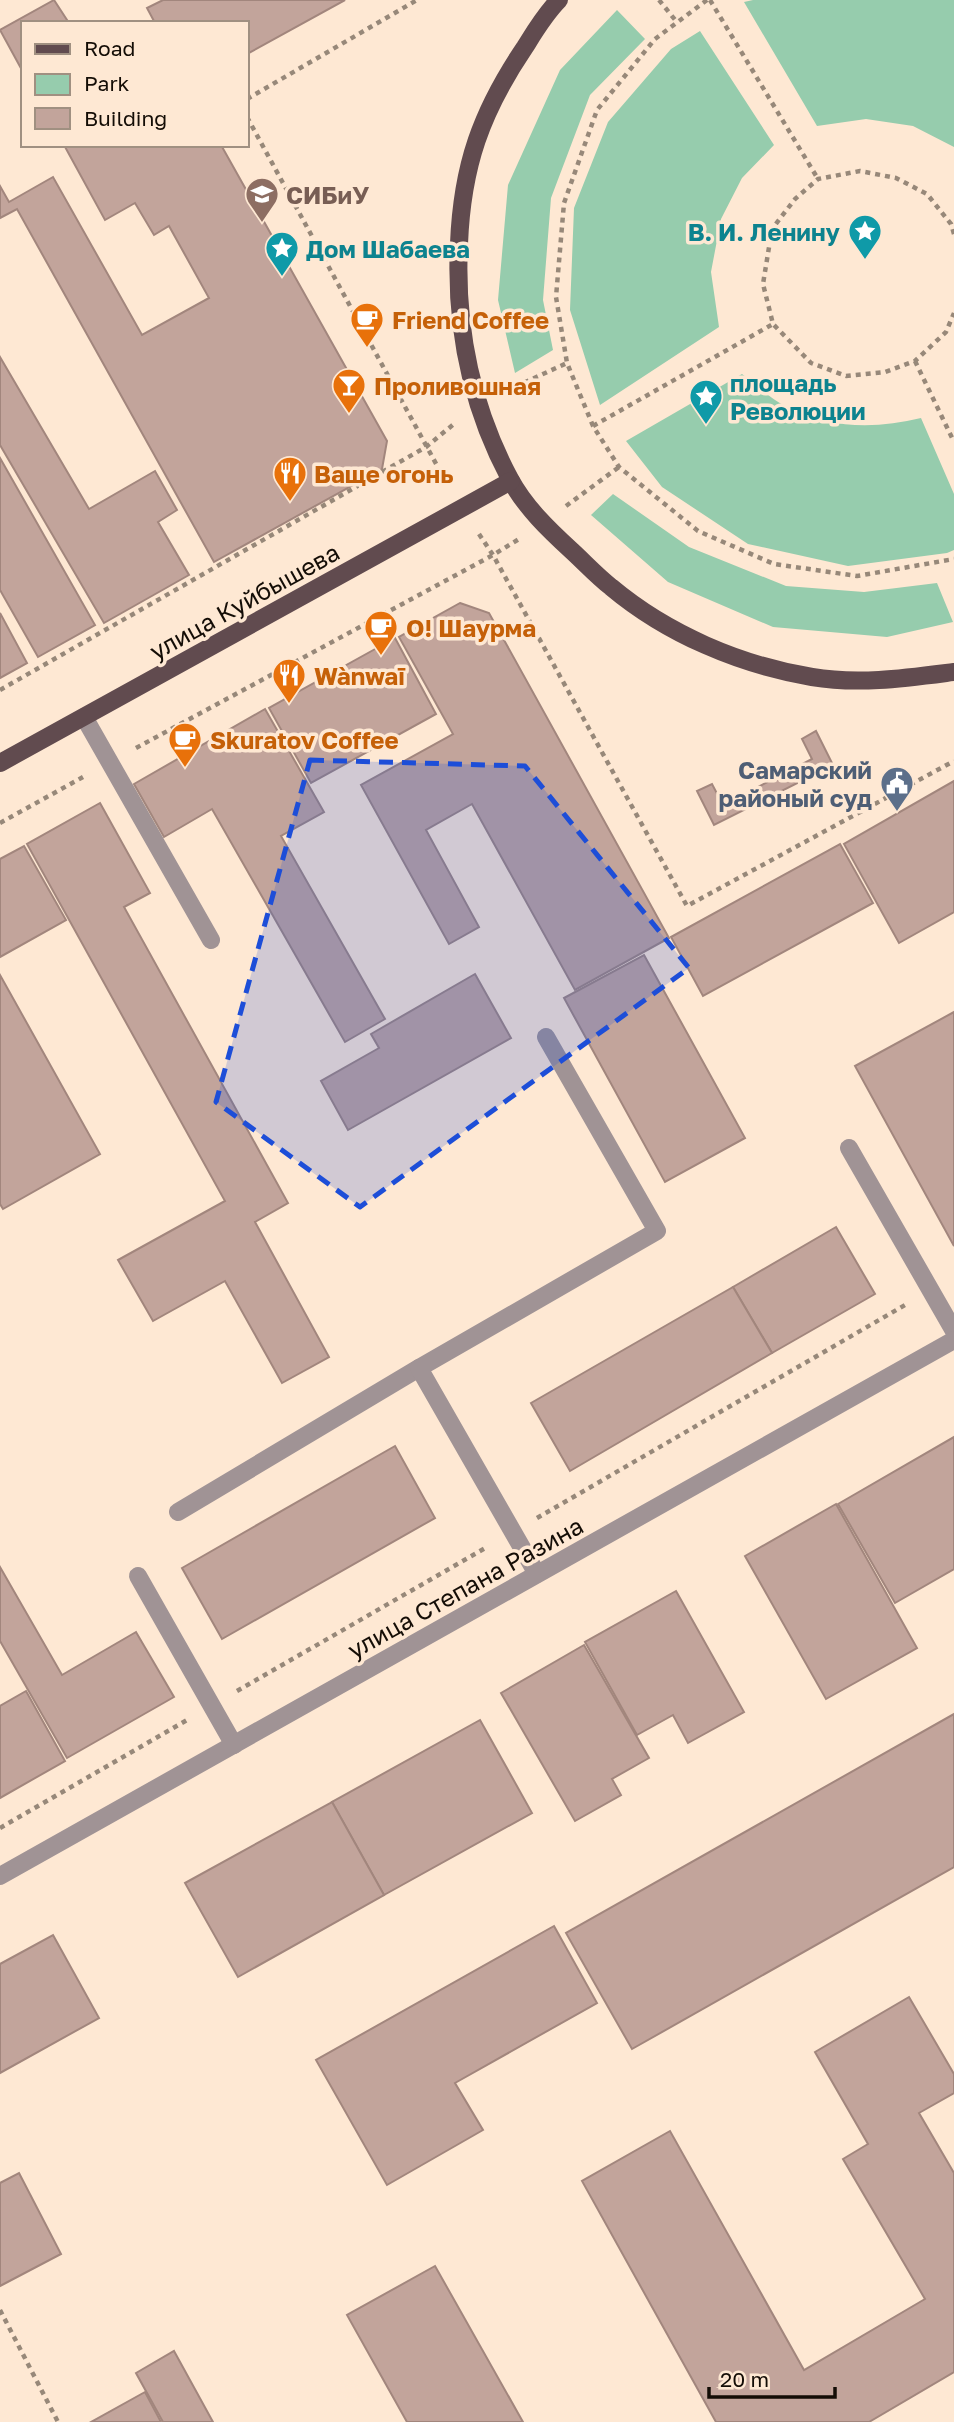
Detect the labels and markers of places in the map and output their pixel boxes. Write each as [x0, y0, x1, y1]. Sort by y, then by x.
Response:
school or university icon: СИБиУ [243, 175, 281, 224]
place label: СИБиУ [286, 180, 369, 209]
place icon: В. И. Ленину [846, 212, 884, 261]
place label: В. И. Ленину [688, 217, 841, 246]
place icon: Дом Шабаева [263, 229, 301, 278]
place label: Дом Шабаева [306, 234, 470, 263]
cafe icon: Friend Coffee [348, 300, 386, 349]
place label: Friend Coffee [392, 305, 549, 334]
bar icon: Проливошная [330, 366, 368, 415]
place label: площадь Революции [730, 368, 866, 425]
place label: Проливошная [374, 371, 541, 400]
place icon: площадь Революции [687, 377, 725, 426]
restaurant icon: Ваще огонь [271, 454, 309, 503]
place label: Ваще огонь [314, 459, 453, 488]
cafe icon: О! Шаурма [362, 608, 400, 657]
place label: О! Шаурма [406, 613, 536, 642]
restaurant icon: Wànwaī [270, 656, 308, 705]
place label: Wànwaī [314, 661, 406, 690]
cafe icon: Skuratov Coffee [166, 720, 204, 769]
place label: Skuratov Coffee [210, 725, 399, 754]
place label: Самарский районый суд [719, 755, 872, 812]
public building icon: Самарский районый суд [878, 764, 916, 813]

